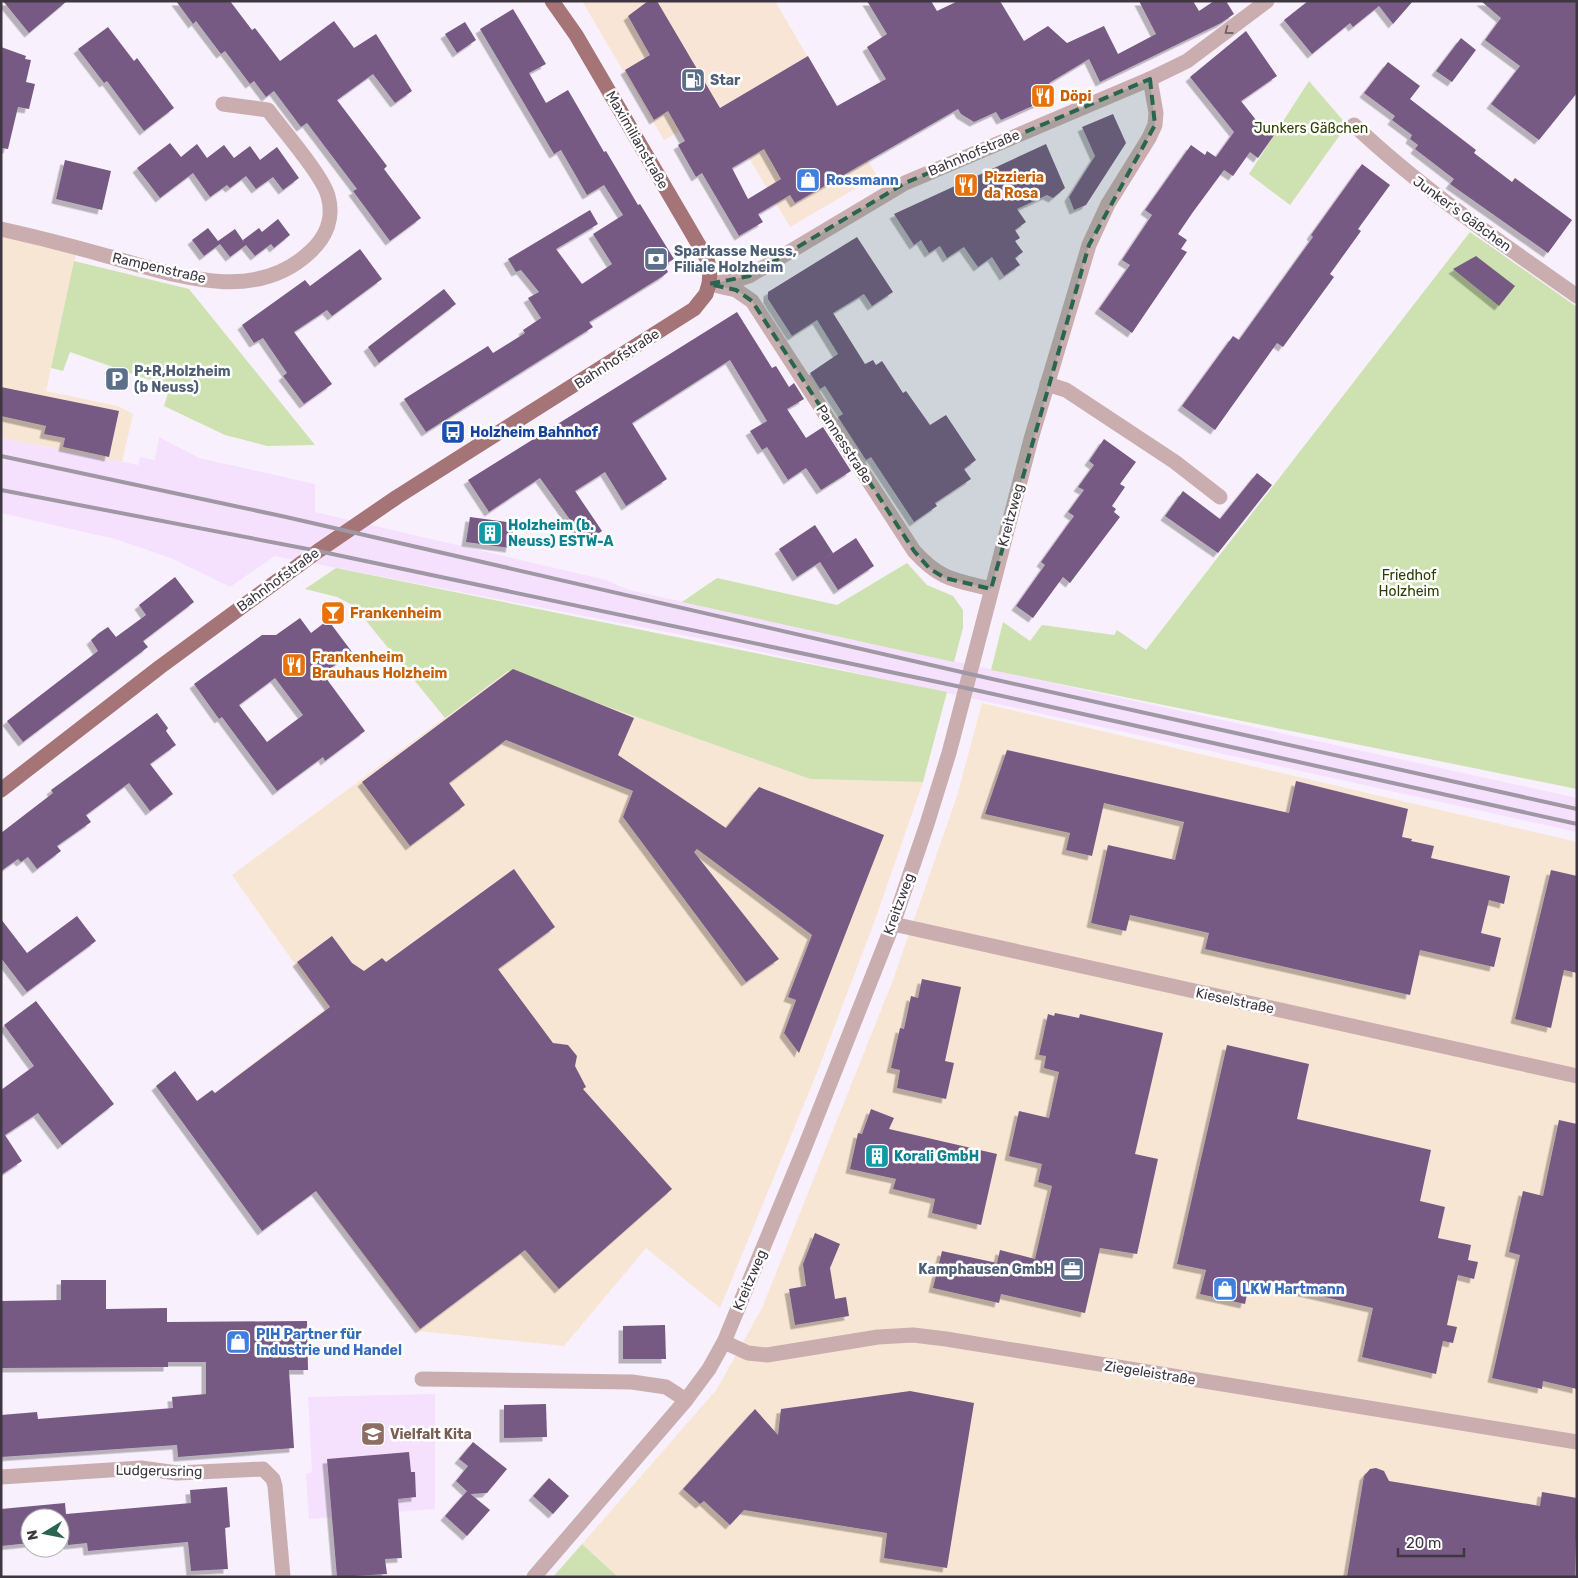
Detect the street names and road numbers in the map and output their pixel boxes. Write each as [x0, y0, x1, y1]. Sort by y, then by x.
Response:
street label: Maximilianstraße [602, 88, 672, 192]
street label: Bahnhofstraße [926, 126, 1022, 180]
street label: Junker's Gäßchen [1410, 173, 1514, 255]
street label: Rampenstraße [110, 249, 208, 287]
street label: Bahnhofstraße [571, 325, 663, 393]
street label: Pannesstraße [812, 402, 876, 487]
street label: Kreitzweg [994, 482, 1028, 548]
street label: Bahnhofstraße [234, 544, 323, 616]
street label: Kreitzweg [880, 871, 918, 937]
street label: Kieselstraße [1194, 984, 1276, 1018]
street label: Kreitzweg [730, 1247, 770, 1313]
street label: Ziegeleistraße [1103, 1357, 1197, 1389]
street label: Ludgerusring [115, 1462, 203, 1480]

